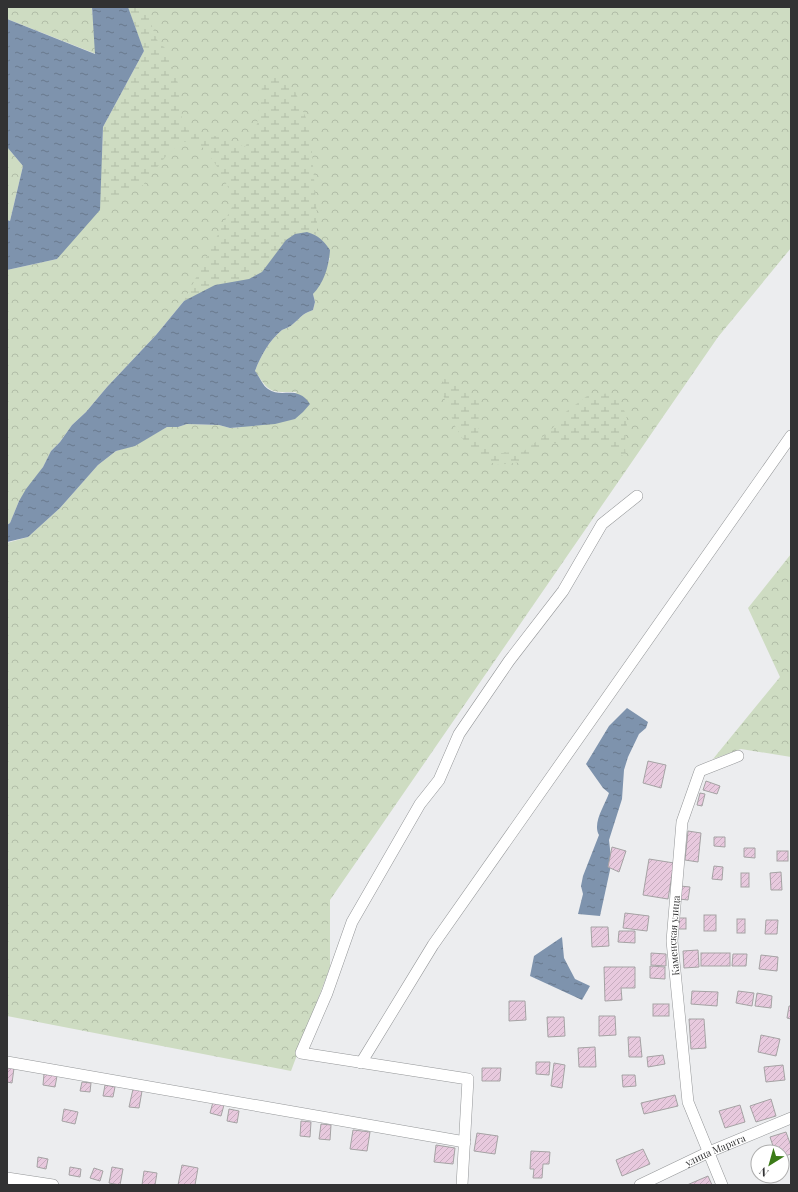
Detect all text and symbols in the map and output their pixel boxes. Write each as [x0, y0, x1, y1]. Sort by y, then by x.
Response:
street label: Каменская улица [665, 895, 683, 976]
street label: улица Марата [682, 1131, 748, 1170]
north arrow [750, 1144, 790, 1184]
text: N [756, 1164, 771, 1181]

